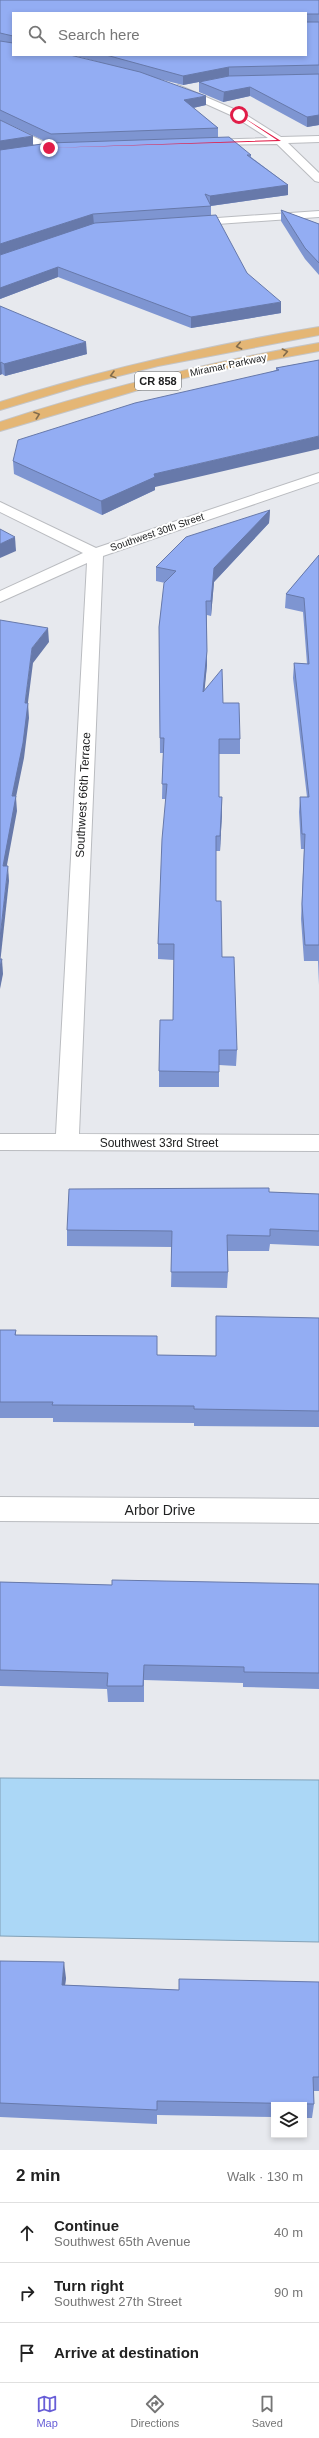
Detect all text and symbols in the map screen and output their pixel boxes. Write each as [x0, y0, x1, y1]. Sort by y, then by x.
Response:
search box [12, 12, 307, 56]
icon: search [26, 23, 48, 45]
text: Search here [58, 26, 140, 43]
route start [230, 106, 248, 124]
route end [40, 139, 58, 157]
one-way arrow [236, 341, 243, 349]
one-way arrow [282, 349, 288, 357]
street label: Miramar Parkway [189, 352, 267, 378]
one-way arrow [109, 370, 116, 378]
road number: CR 858 [135, 372, 181, 390]
one-way arrow [33, 411, 40, 420]
street label: Southwest 30th Street [109, 511, 206, 553]
street label: Southwest 66th Terrace [73, 731, 93, 858]
street label: Southwest 33rd Street [100, 1136, 219, 1150]
street label: Arbor Drive [125, 1502, 196, 1518]
map controls [271, 2102, 307, 2138]
button: layers [271, 2102, 307, 2138]
text: 2 min [16, 2166, 60, 2185]
text: Walk · 130 m [227, 2169, 303, 2184]
text: Continue [54, 2217, 119, 2234]
icon: ahead [16, 2222, 38, 2244]
text: 40 m [274, 2225, 303, 2240]
text: Southwest 65th Avenue [54, 2234, 190, 2249]
text: Turn right [54, 2277, 124, 2294]
icon: right [16, 2282, 38, 2304]
text: 90 m [274, 2285, 303, 2300]
text: Southwest 27th Street [54, 2294, 182, 2309]
icon: arrive [16, 2342, 38, 2364]
text: Arrive at destination [54, 2344, 199, 2361]
tab: Map [36, 2393, 58, 2429]
tab: Directions [130, 2393, 179, 2429]
tab: Saved [252, 2393, 283, 2429]

